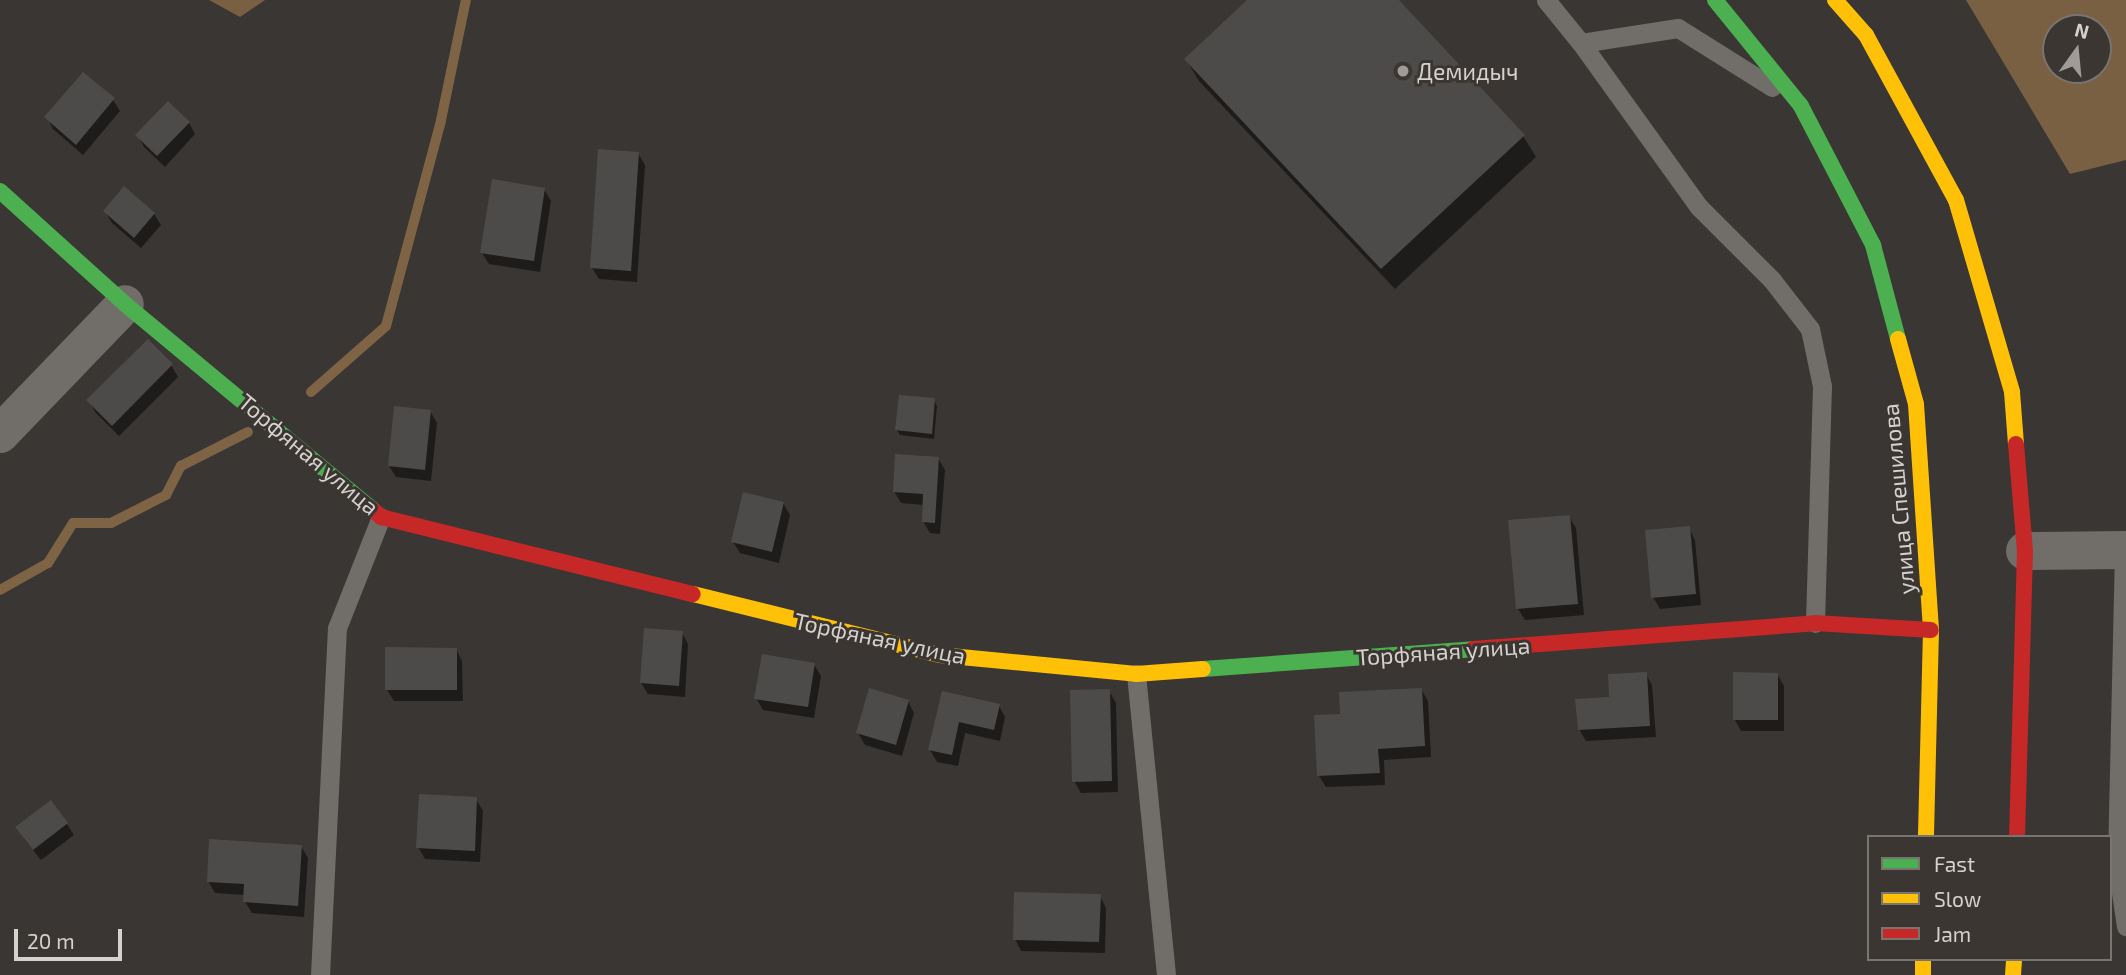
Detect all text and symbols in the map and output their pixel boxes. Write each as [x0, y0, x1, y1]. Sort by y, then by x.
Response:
north arrow [2042, 14, 2112, 84]
text: N [2072, 17, 2092, 43]
place label: Демидыч [1417, 57, 1518, 85]
marker: Демидыч [1395, 63, 1411, 79]
street label: Торфяная улица [233, 387, 385, 521]
street label: улица Спешилова [1876, 402, 1920, 596]
street label: Торфяная улица [792, 606, 968, 670]
street label: Торфяная улица [1355, 631, 1531, 671]
legend [1867, 835, 2112, 961]
text: Fast [1934, 851, 1975, 876]
text: Slow [1934, 886, 1981, 911]
scale bar [18, 916, 126, 960]
text: Jam [1934, 921, 1971, 946]
text: 20 m [27, 928, 75, 953]

